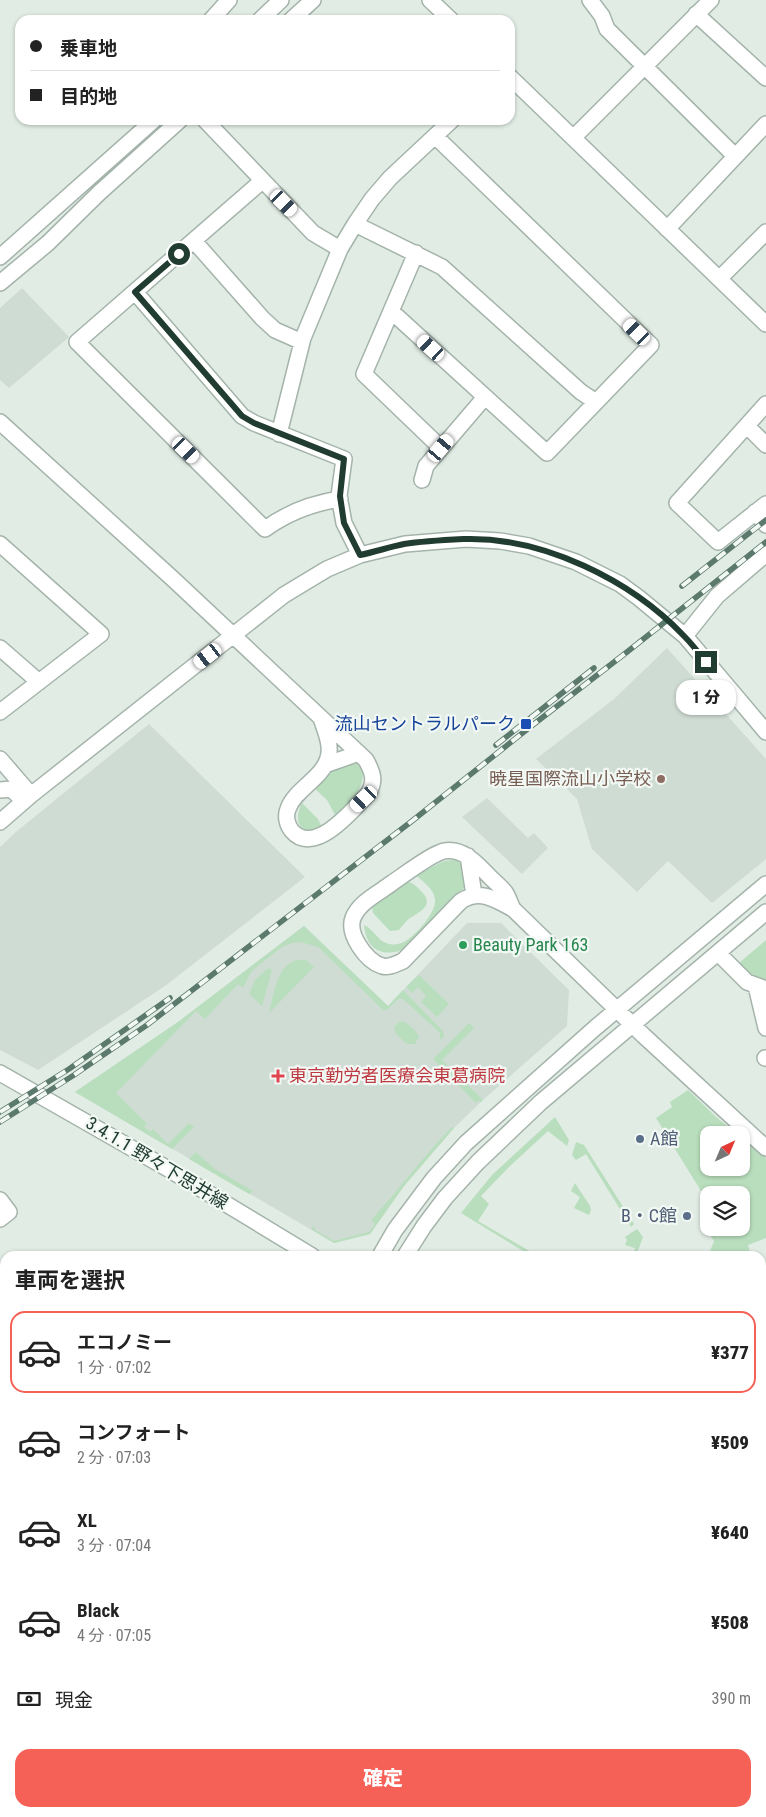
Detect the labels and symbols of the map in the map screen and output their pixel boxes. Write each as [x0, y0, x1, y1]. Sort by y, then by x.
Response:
car [268, 187, 299, 219]
route start [168, 243, 190, 265]
car [620, 316, 653, 348]
car [414, 332, 447, 364]
car [425, 432, 456, 464]
car [169, 434, 202, 466]
car [191, 641, 224, 671]
route end [695, 651, 717, 673]
callout: 1 分 [676, 680, 736, 714]
place label: 流山セントラルパーク [335, 713, 515, 734]
marker: 流山セントラルパーク [519, 717, 533, 731]
place label: 暁星国際流山小学校 [489, 768, 651, 789]
marker: 暁星国際流山小学校 [655, 773, 667, 785]
car [347, 783, 380, 815]
place label: Beauty Park 163 [473, 934, 588, 955]
marker: Beauty Park 163 [457, 939, 469, 951]
place label: 東京勤労者医療会東葛病院 [289, 1065, 505, 1086]
marker: 東京勤労者医療会東葛病院 [271, 1069, 285, 1083]
street label: 3.4.1.1 野々下思井線 [82, 1112, 232, 1213]
north arrow [700, 1126, 750, 1176]
place label: A館 [650, 1128, 678, 1149]
marker: A館 [634, 1133, 646, 1145]
place label: B・C館 [621, 1205, 677, 1226]
marker: B・C館 [681, 1210, 693, 1222]

